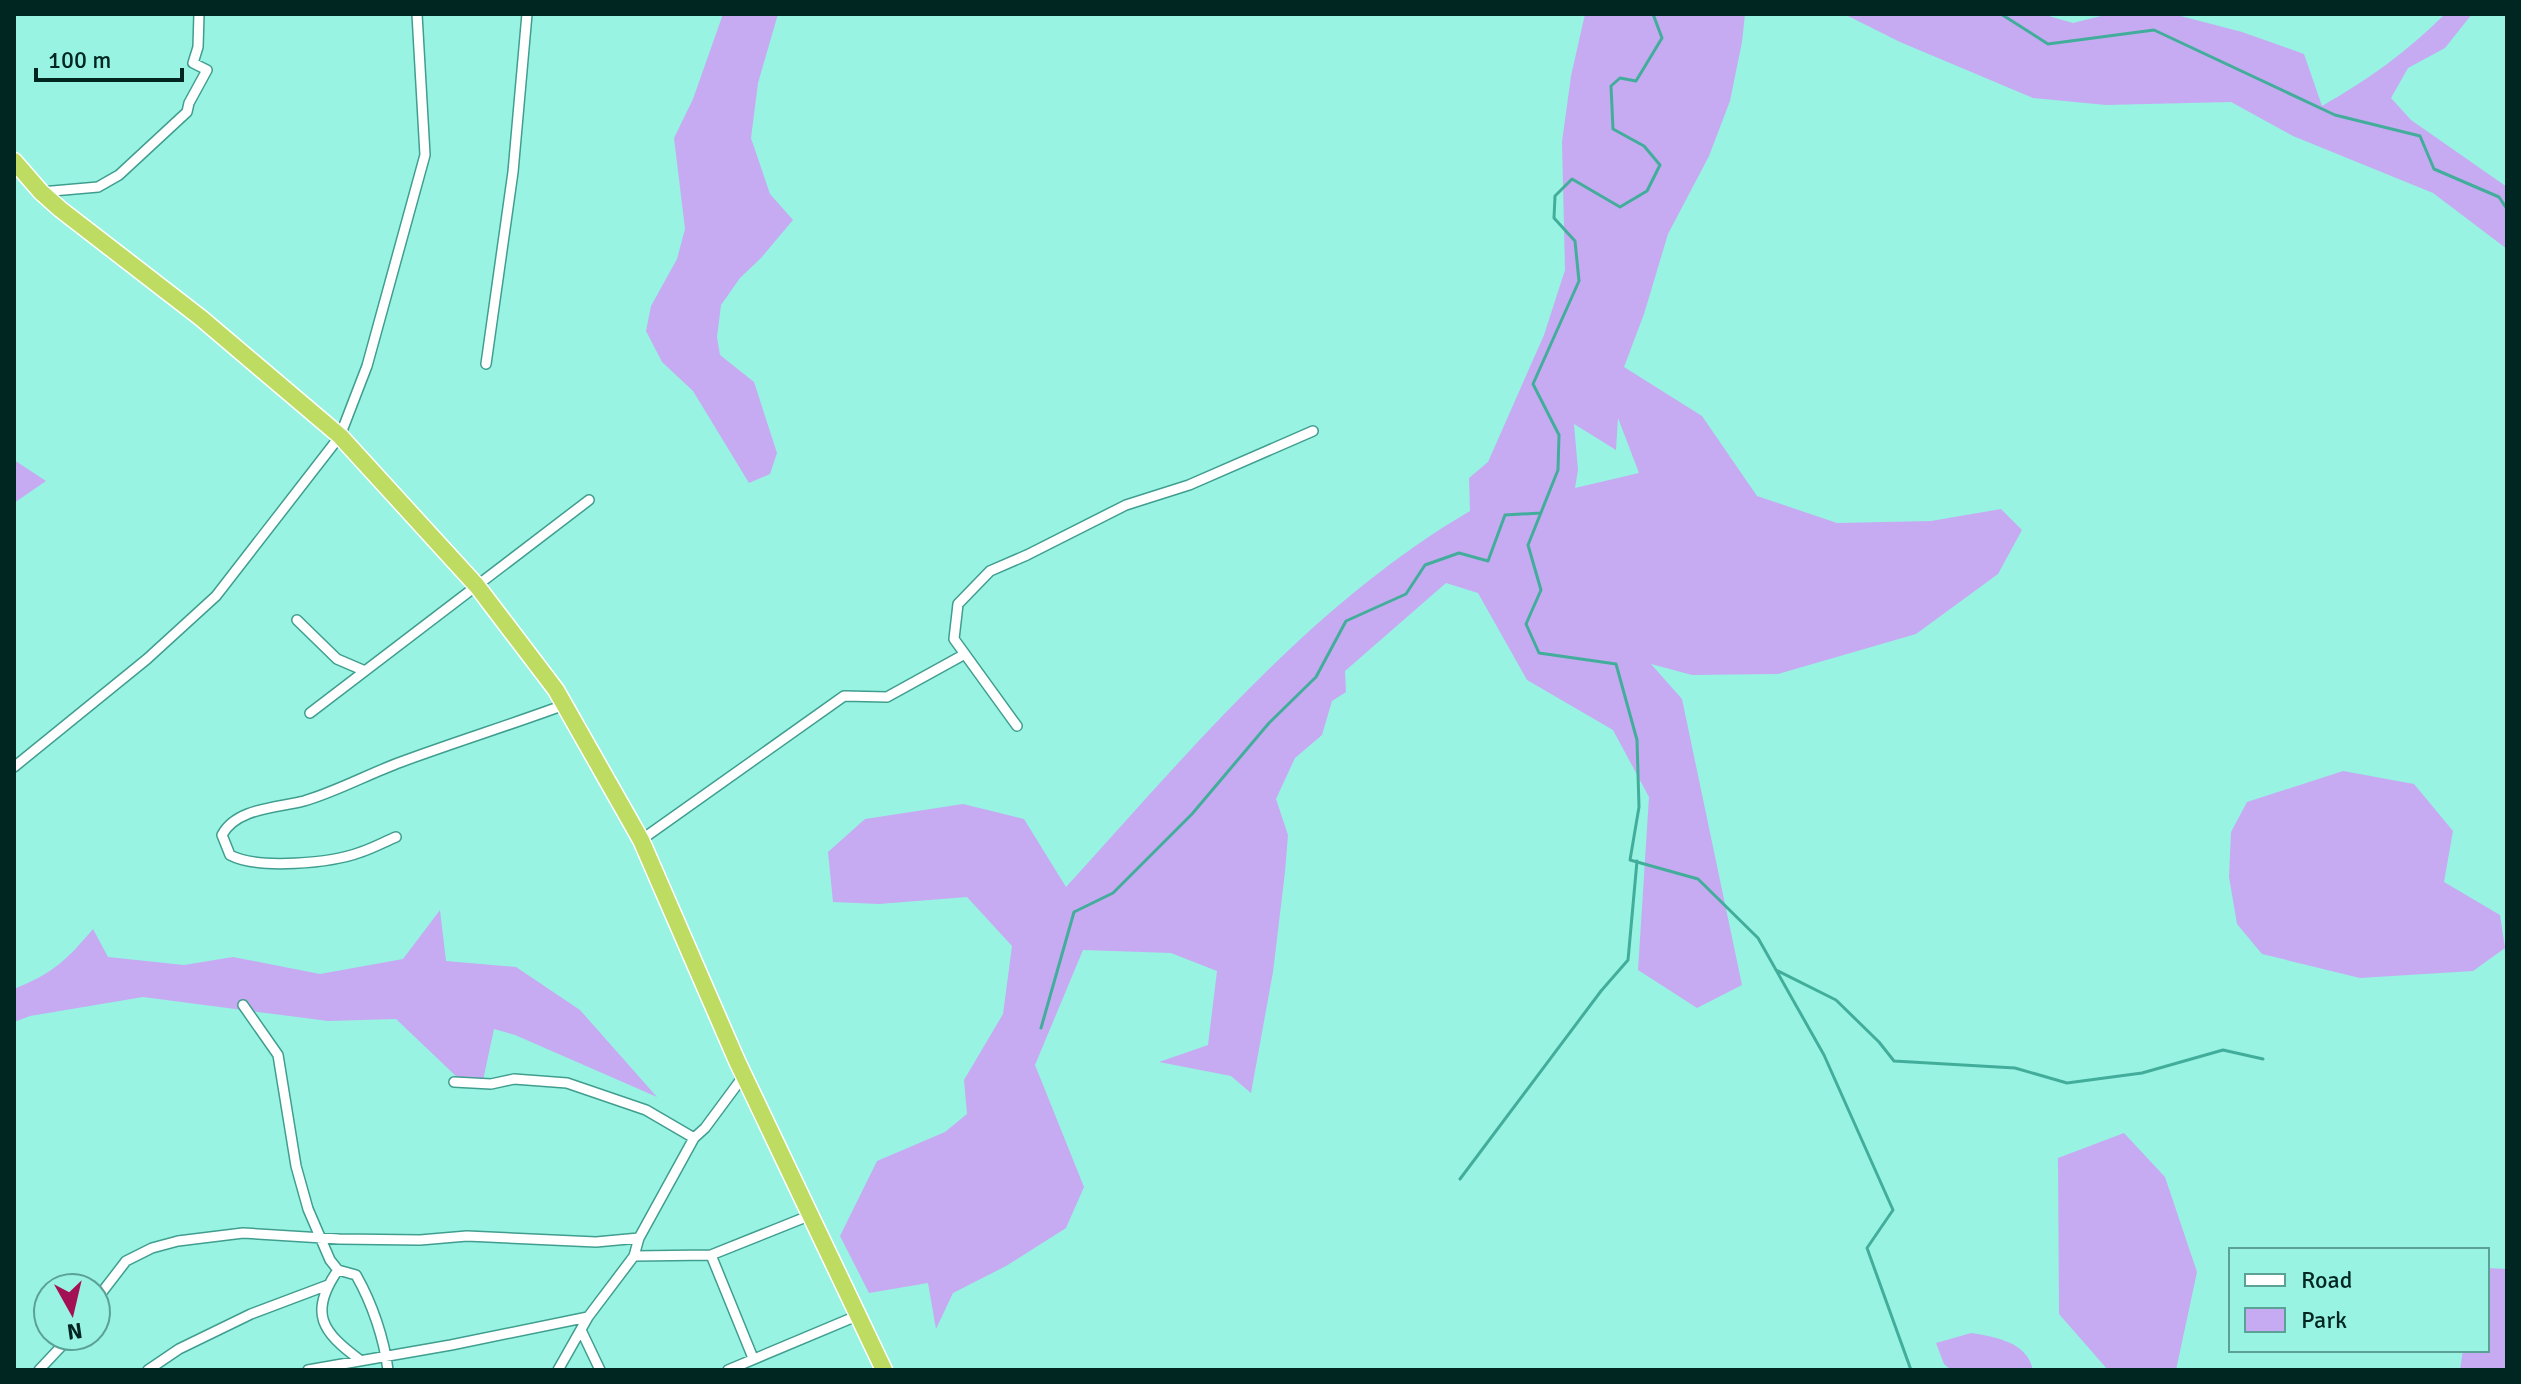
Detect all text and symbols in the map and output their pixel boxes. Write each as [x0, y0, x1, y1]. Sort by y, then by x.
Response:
scale bar [36, 32, 182, 82]
text: 100 m [48, 45, 111, 75]
legend [2229, 1248, 2489, 1352]
text: Road [2301, 1265, 2352, 1295]
north arrow [32, 1272, 112, 1352]
text: Park [2301, 1305, 2347, 1335]
text: N [65, 1317, 84, 1346]

